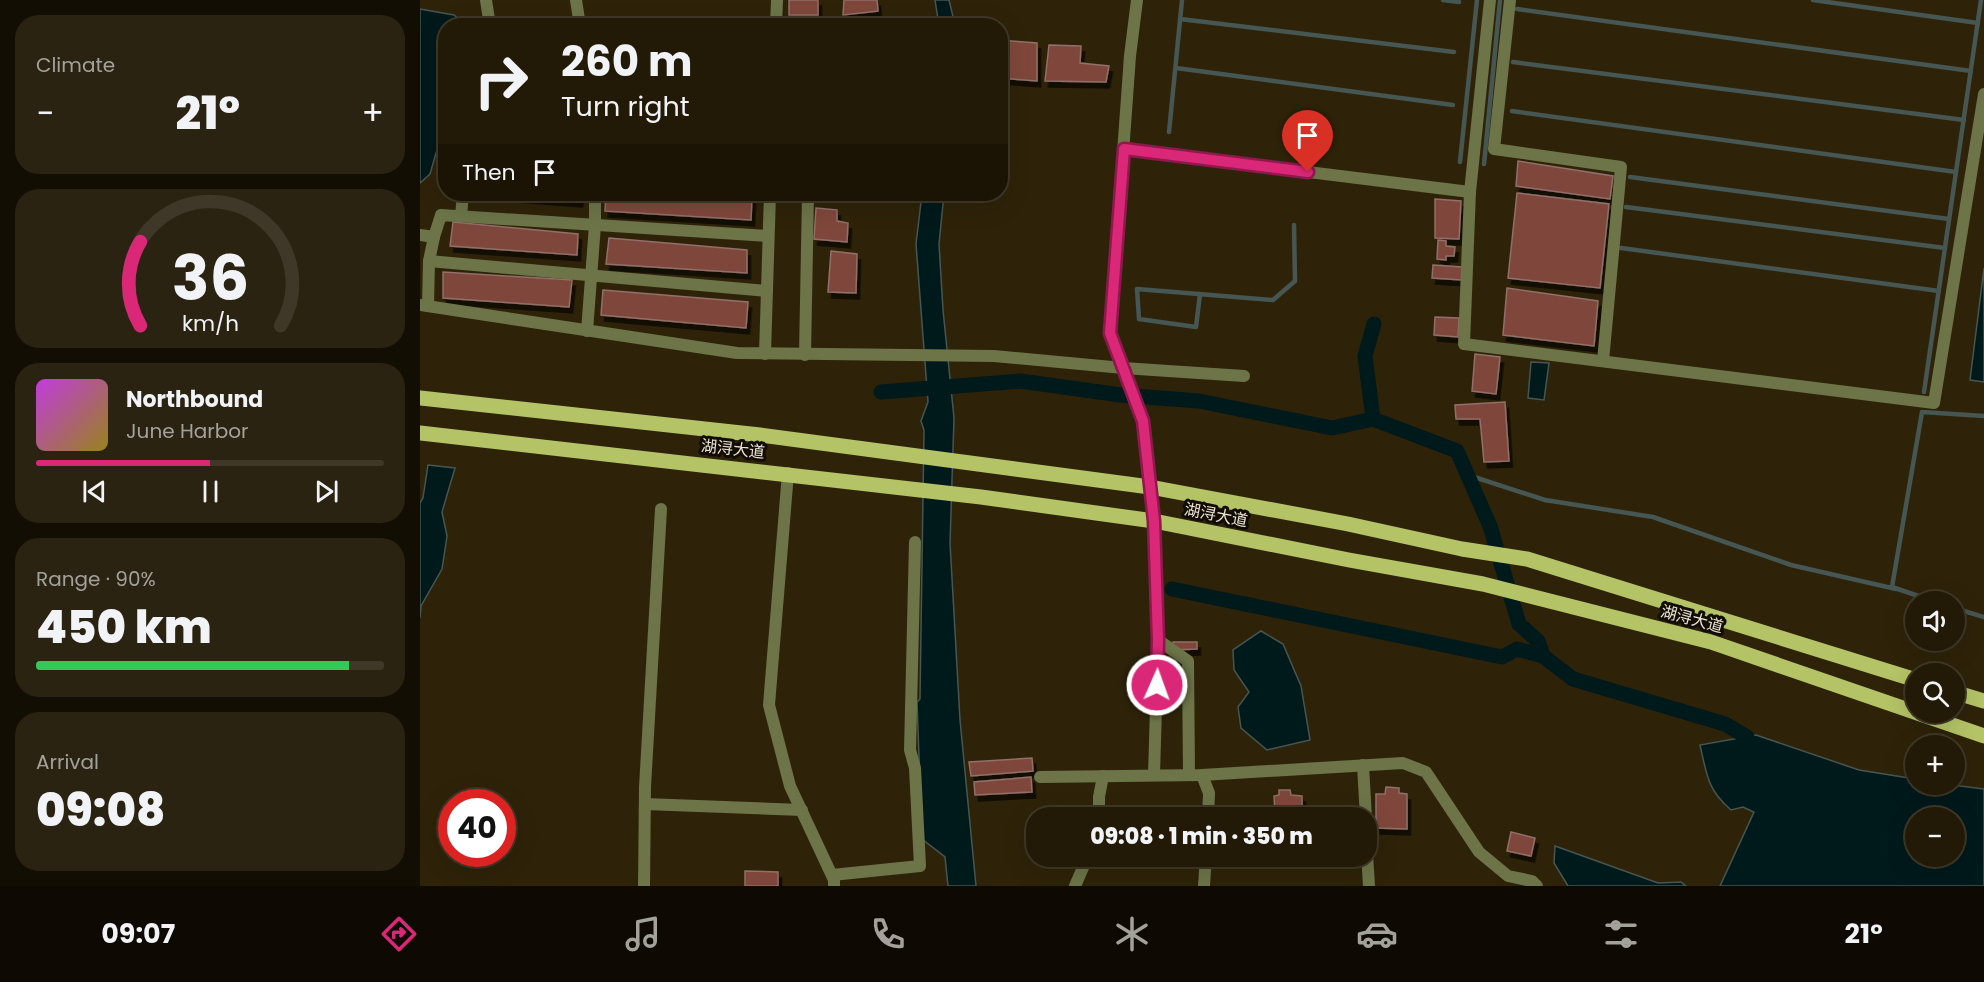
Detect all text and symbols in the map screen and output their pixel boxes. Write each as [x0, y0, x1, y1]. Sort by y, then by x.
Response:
text: 260 m [561, 32, 693, 91]
icon: right [462, 42, 540, 120]
text: Climate [36, 51, 115, 79]
text: 21° [176, 82, 240, 145]
text: Turn right [561, 88, 690, 125]
text: − [36, 90, 54, 137]
text: + [361, 90, 384, 137]
pin [1282, 110, 1333, 172]
icon: arrive [1291, 119, 1324, 152]
icon: arrive [528, 156, 561, 189]
text: Then [462, 157, 516, 188]
text: 36 [171, 234, 249, 322]
text: km/h [181, 308, 239, 339]
text: Northbound [126, 384, 263, 415]
text: June Harbor [126, 417, 249, 445]
street label: 湖浔大道 [700, 434, 766, 464]
icon: previous [78, 475, 111, 508]
icon: pause [194, 475, 227, 508]
icon: next [310, 475, 343, 508]
street label: 湖浔大道 [1182, 498, 1250, 532]
text: Range · 90% [36, 565, 156, 593]
map controls [1905, 591, 1965, 867]
button: sound [1905, 591, 1965, 651]
text: 450 km [36, 596, 212, 659]
street label: 湖浔大道 [1658, 600, 1726, 638]
position arrow [1125, 653, 1189, 717]
button: search [1905, 663, 1965, 723]
button: + [1905, 735, 1965, 795]
text: Arrival [36, 748, 99, 776]
text: 09:08 [36, 779, 165, 842]
speed limit sign: 40 [438, 789, 516, 867]
button: − [1905, 807, 1965, 867]
text: 09:08 · 1 min · 350 m [1090, 821, 1313, 852]
icon: directions [378, 913, 420, 955]
icon: music [622, 913, 664, 955]
icon: phone [867, 913, 909, 955]
icon: climate [1111, 913, 1153, 955]
icon: car [1356, 913, 1398, 955]
icon: filters [1600, 913, 1642, 955]
text: 09:07 [101, 915, 175, 952]
text: 21° [1845, 915, 1883, 952]

